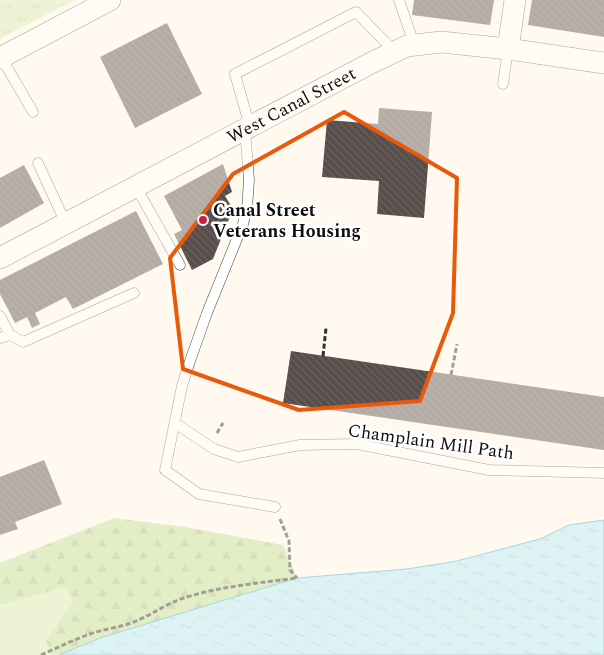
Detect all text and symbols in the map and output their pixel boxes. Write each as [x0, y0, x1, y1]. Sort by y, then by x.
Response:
street label: West Canal Street [222, 60, 361, 150]
place label: Canal Street Veterans Housing [213, 197, 361, 245]
marker: Canal Street Veterans Housing [197, 214, 209, 226]
street label: Champlain Mill Path [346, 417, 516, 467]

